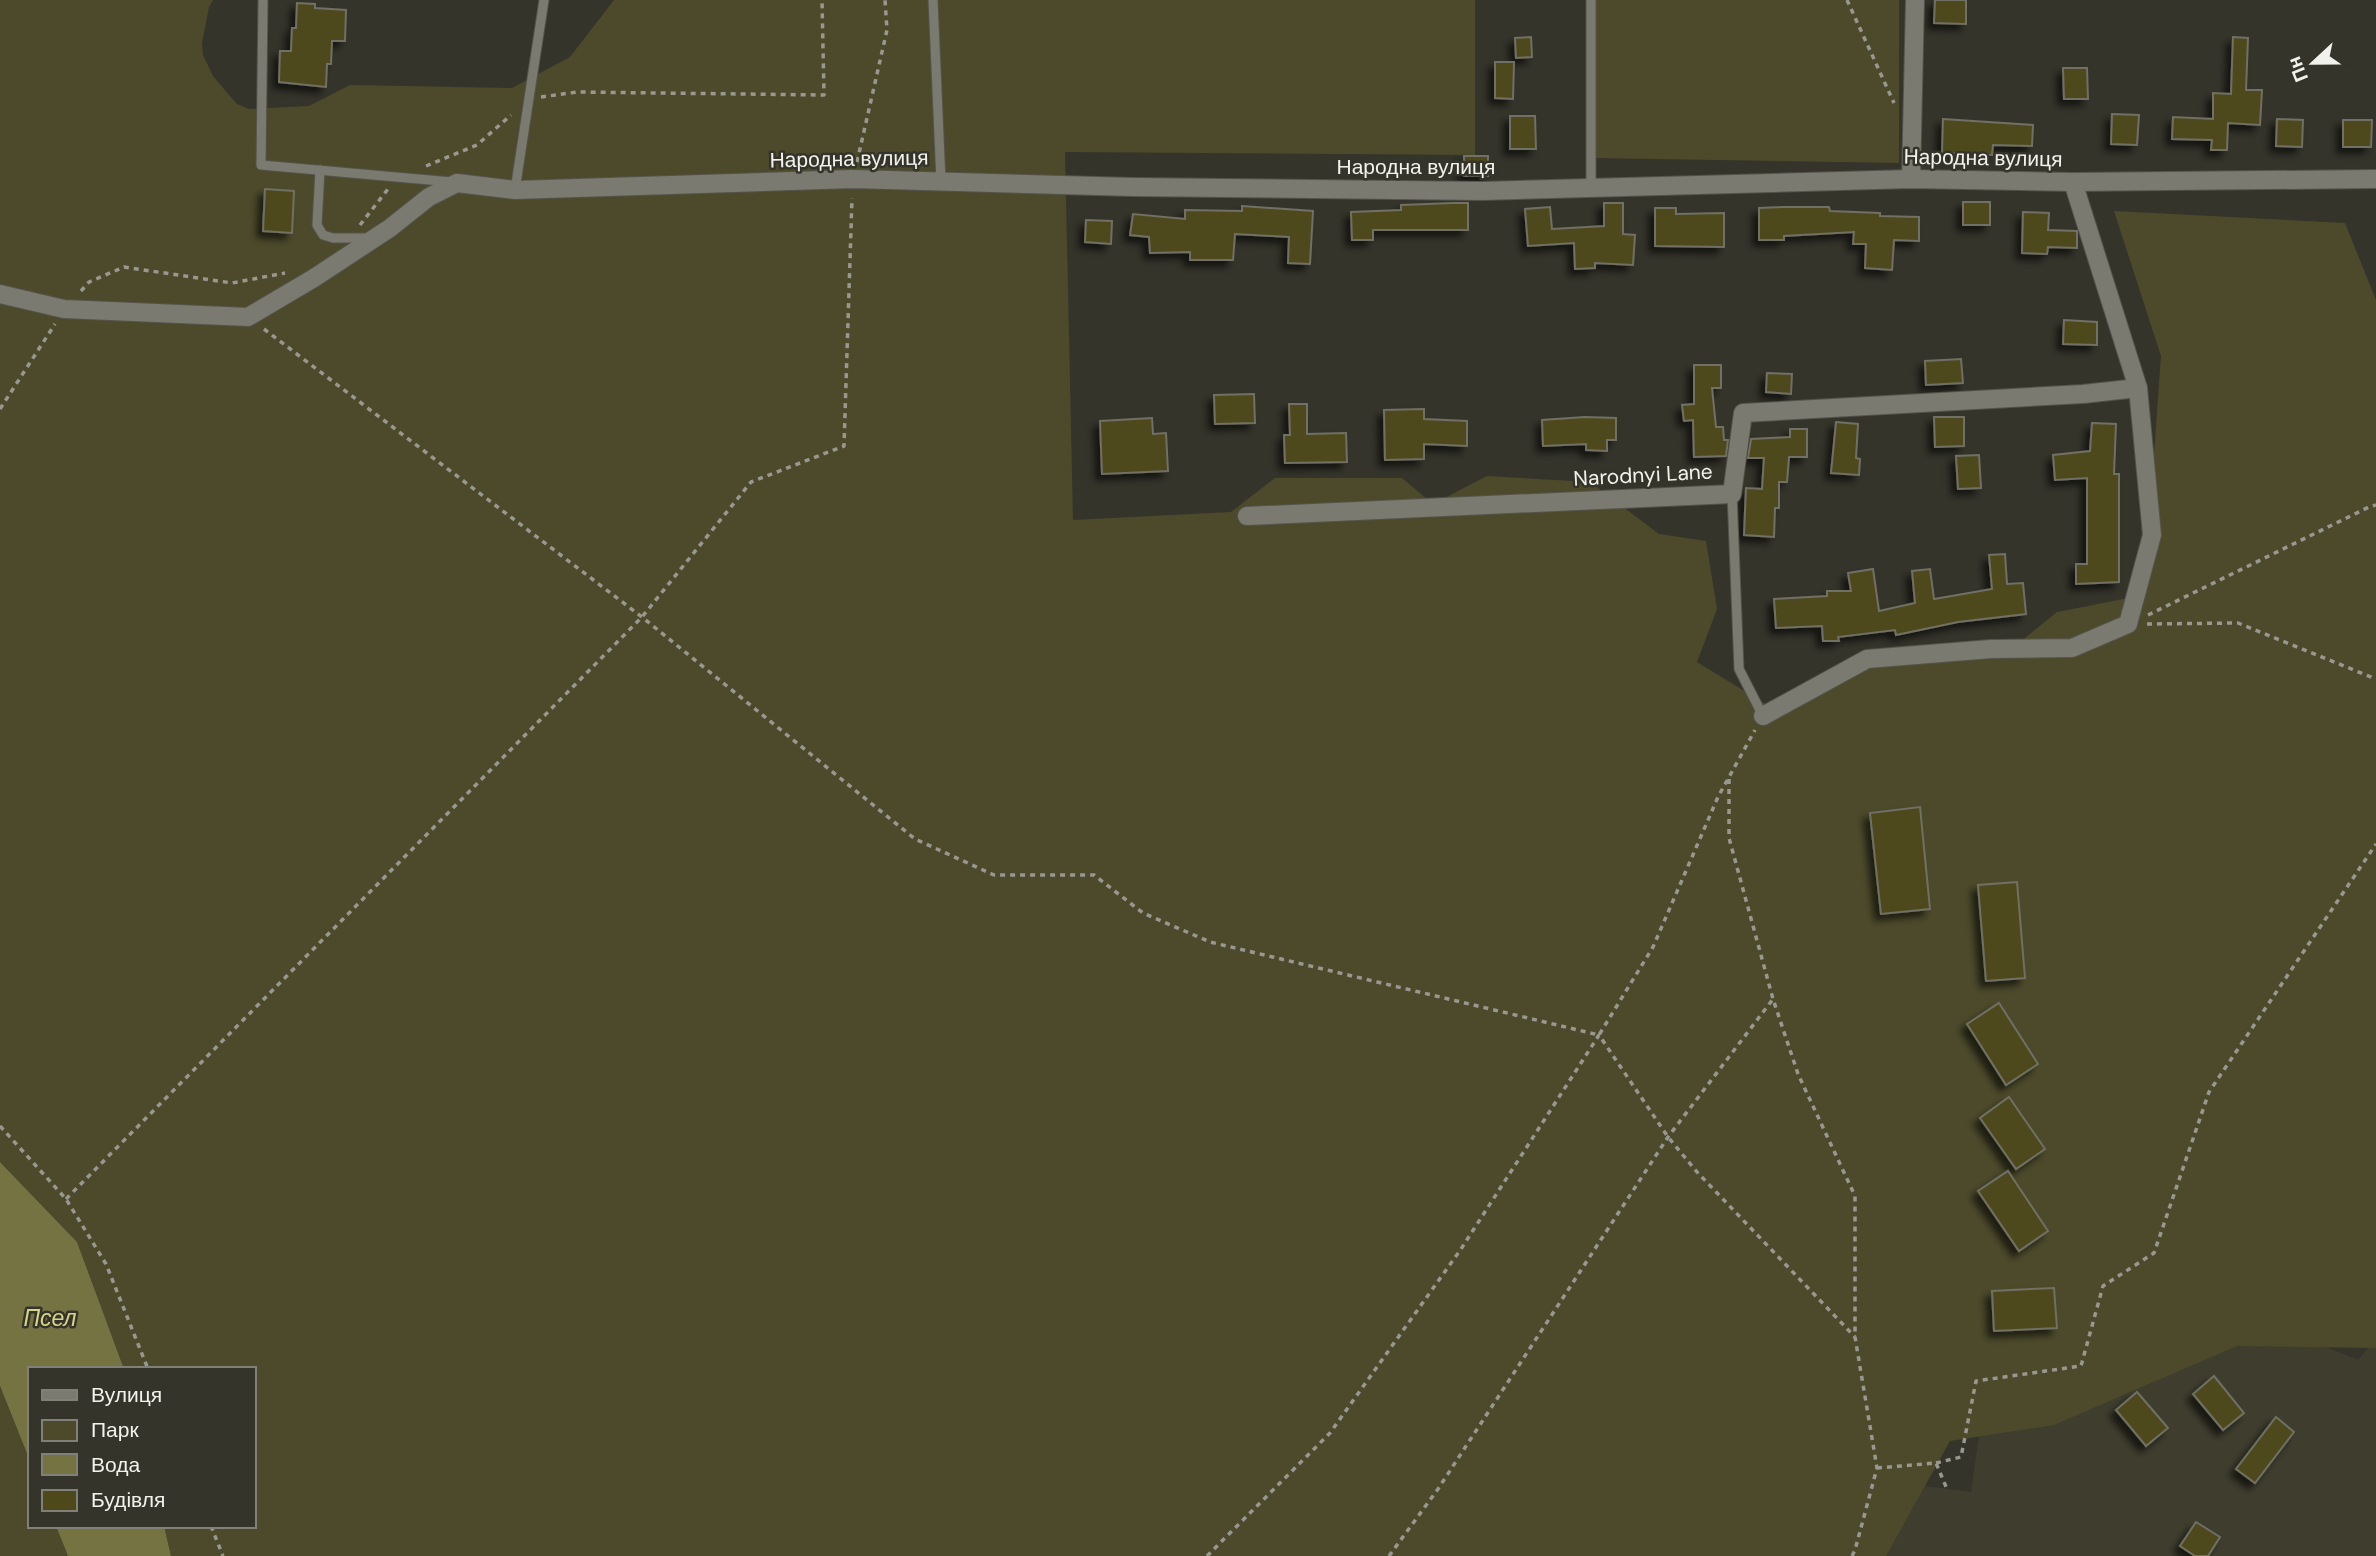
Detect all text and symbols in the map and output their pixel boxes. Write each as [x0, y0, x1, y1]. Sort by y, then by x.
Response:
north arrow [2278, 28, 2348, 98]
text: Пн [2281, 53, 2314, 86]
street label: Народна вулиця [1903, 143, 2063, 173]
street label: Народна вулиця [769, 144, 929, 174]
street label: Народна вулиця [1337, 153, 1495, 181]
street label: Narodnyi Lane [1573, 457, 1713, 493]
water label: Псел [23, 1303, 77, 1333]
legend [28, 1367, 256, 1528]
text: Вулиця [91, 1381, 162, 1409]
text: Парк [91, 1416, 139, 1444]
text: Вода [91, 1451, 140, 1479]
text: Будівля [91, 1486, 165, 1514]

